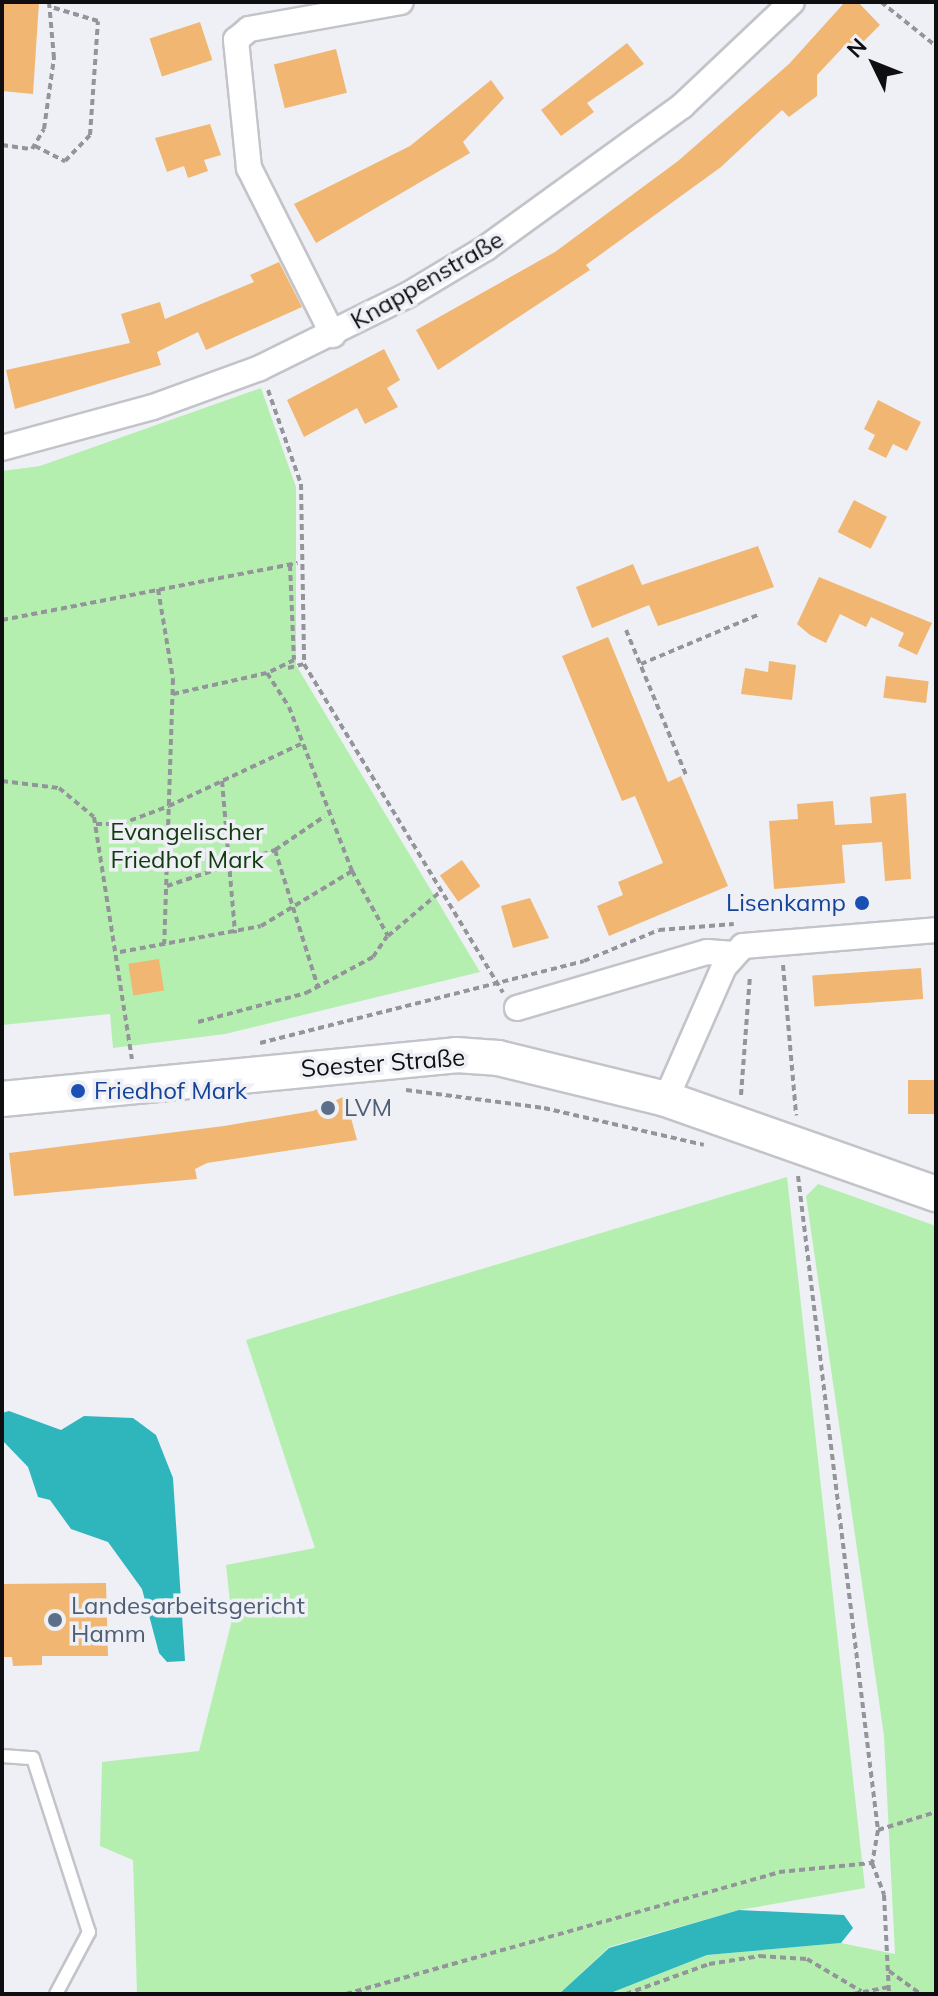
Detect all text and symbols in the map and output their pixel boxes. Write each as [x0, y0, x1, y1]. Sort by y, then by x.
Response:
north arrow [834, 24, 914, 104]
text: N [841, 32, 872, 63]
street label: Knappenstraße [346, 225, 508, 335]
park label: Evangelischer Friedhof Mark [110, 818, 264, 874]
place label: Lisenkamp [726, 889, 846, 917]
marker: Lisenkamp [853, 894, 871, 912]
street label: Soester Straße [300, 1043, 466, 1083]
place label: Friedhof Mark [94, 1077, 247, 1105]
marker: Friedhof Mark [69, 1082, 87, 1100]
place label: LVM [344, 1094, 392, 1122]
marker: LVM [319, 1099, 337, 1117]
place label: Landesarbeitsgericht Hamm [71, 1592, 305, 1648]
marker: Landesarbeitsgericht Hamm [46, 1611, 64, 1629]

